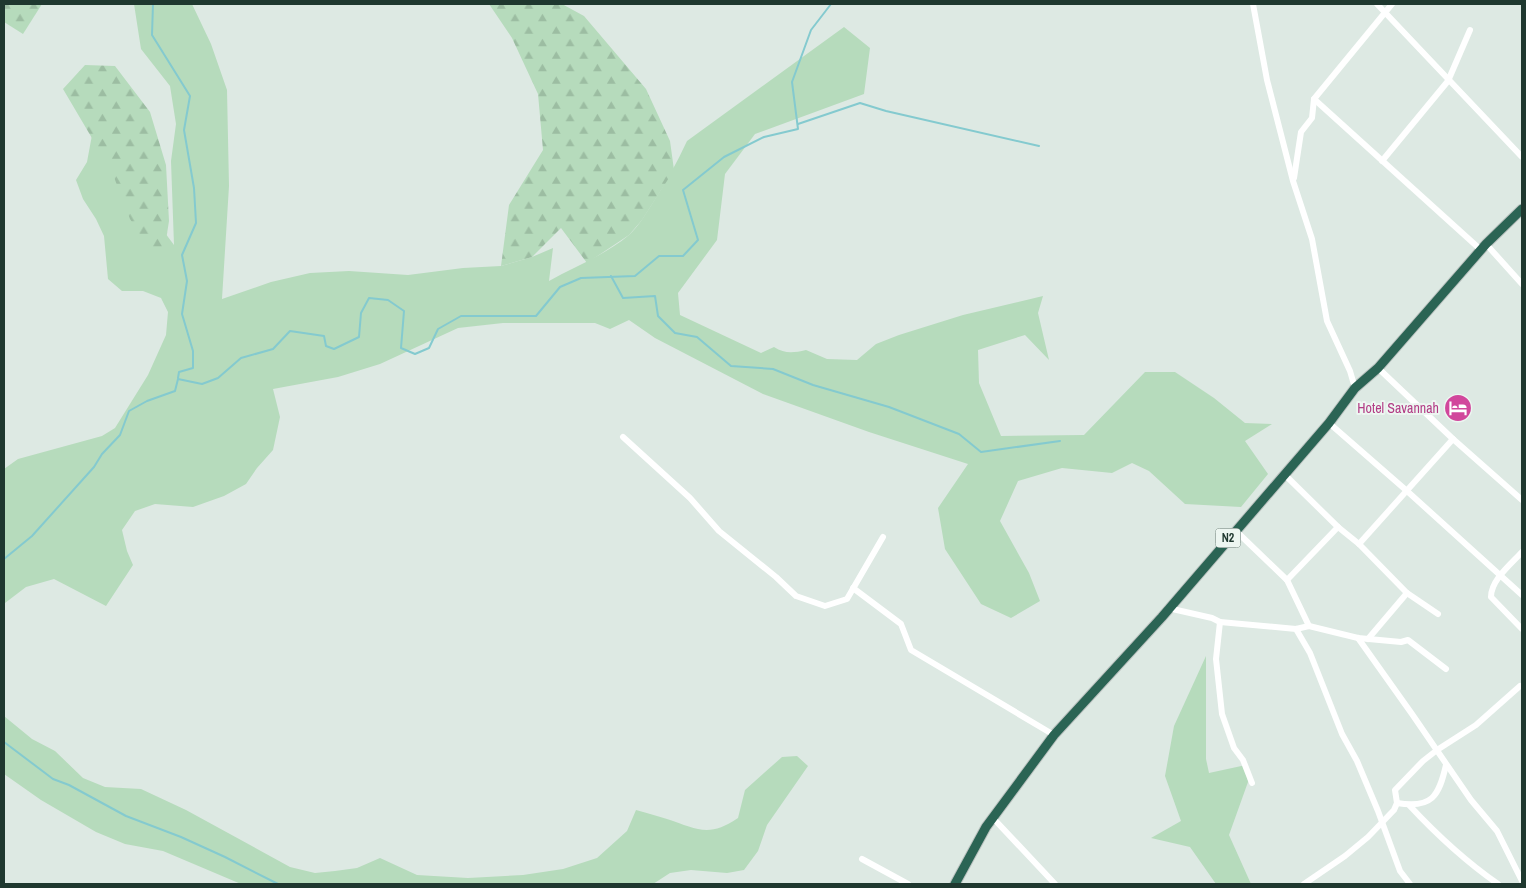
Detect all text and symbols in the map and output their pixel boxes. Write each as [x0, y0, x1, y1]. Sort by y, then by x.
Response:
hotel icon: Hotel Savannah [1443, 393, 1473, 423]
place label: Hotel Savannah [1357, 399, 1439, 417]
road number: N2 [1216, 528, 1240, 548]

